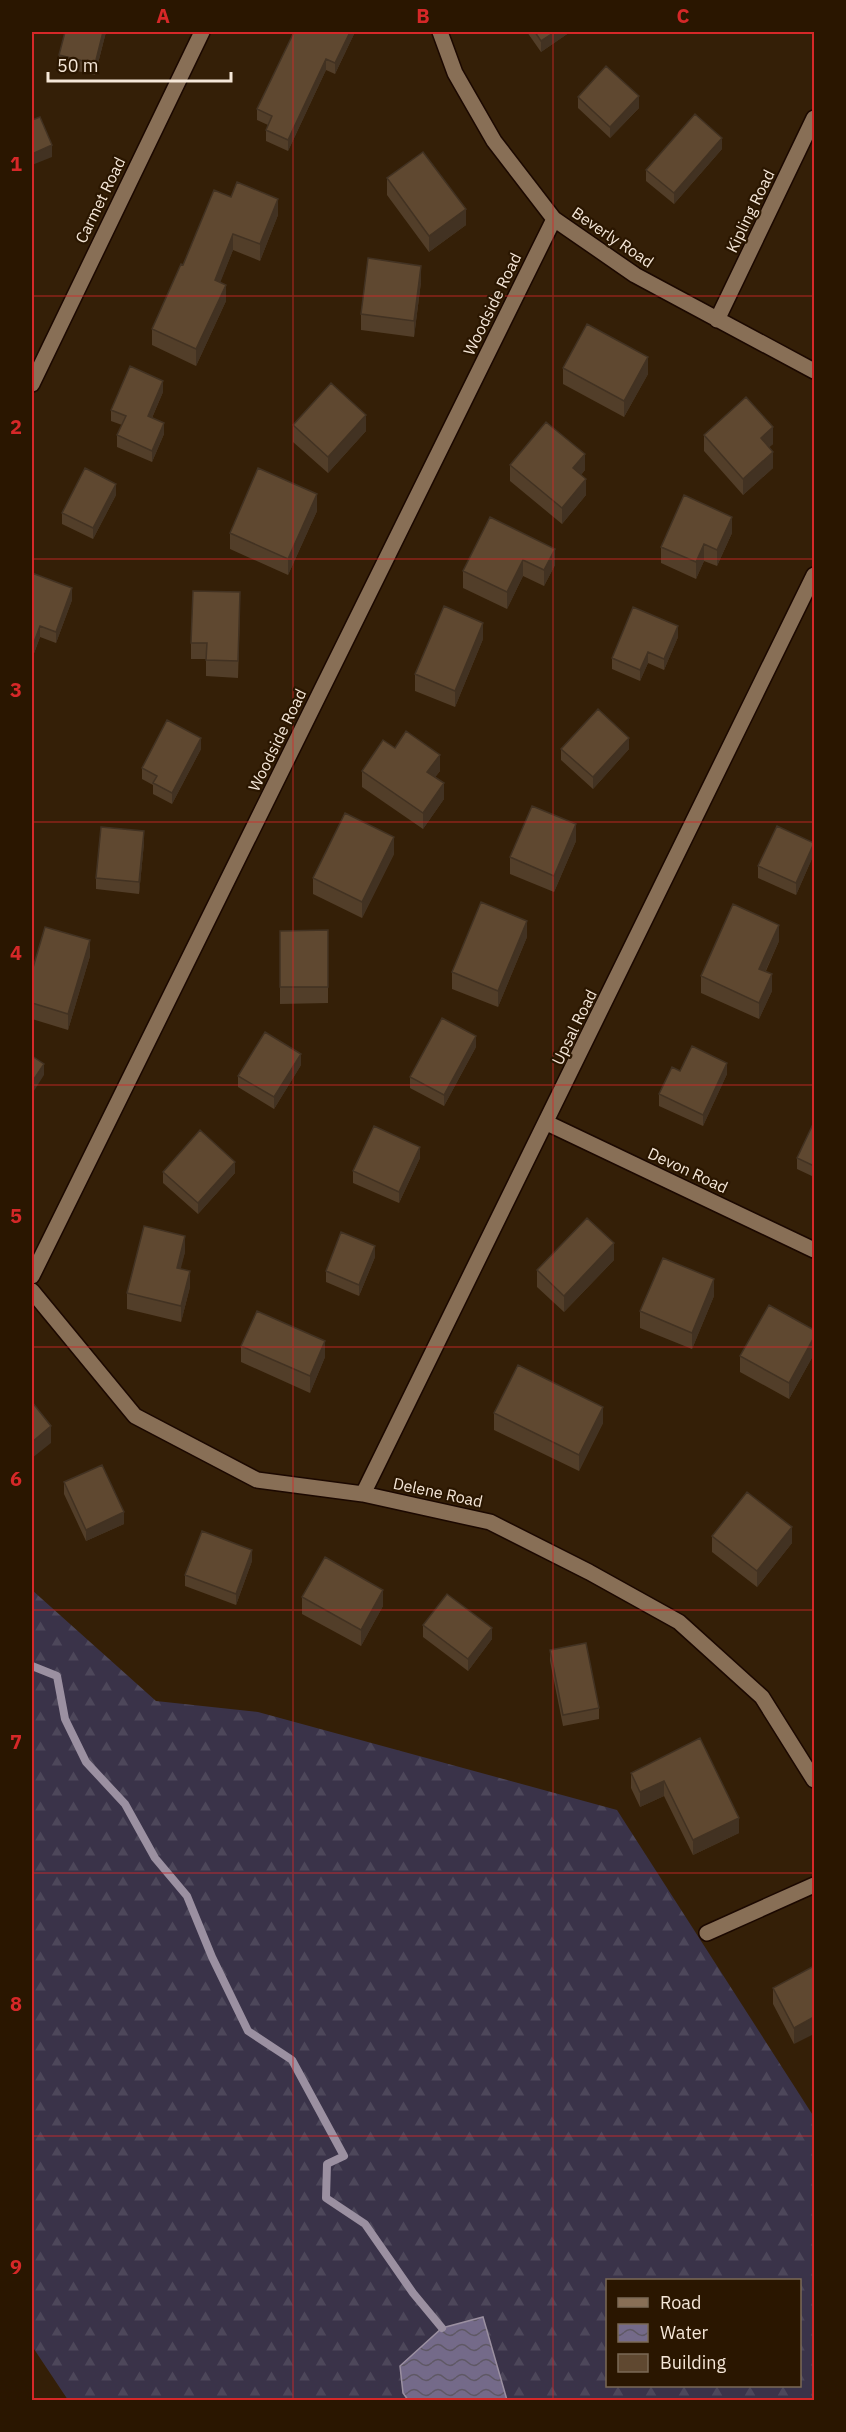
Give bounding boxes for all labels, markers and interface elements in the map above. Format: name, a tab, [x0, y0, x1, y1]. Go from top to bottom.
text: A	[156, 2, 170, 29]
text: B	[416, 2, 430, 29]
text: C	[676, 2, 690, 29]
scale bar	[48, 45, 231, 83]
text: 50 m	[57, 54, 99, 77]
text: 1	[10, 150, 22, 177]
street label: Carmet Road	[71, 154, 129, 246]
street label: Kipling Road	[721, 166, 779, 256]
street label: Beverly Road	[568, 202, 658, 272]
street label: Woodside Road	[459, 249, 525, 359]
text: 2	[10, 413, 22, 440]
text: 3	[10, 676, 22, 703]
street label: Woodside Road	[244, 685, 310, 795]
text: 4	[10, 939, 22, 966]
street label: Upsal Road	[547, 986, 601, 1068]
street label: Devon Road	[645, 1143, 731, 1197]
text: 5	[10, 1202, 22, 1229]
text: 6	[10, 1465, 22, 1492]
street label: Delene Road	[391, 1473, 485, 1511]
text: 7	[10, 1728, 22, 1755]
text: 8	[10, 1990, 22, 2017]
text: 9	[10, 2253, 22, 2280]
legend	[606, 2279, 801, 2387]
text: Road	[660, 2291, 701, 2314]
text: Water	[660, 2321, 709, 2344]
text: Building	[660, 2351, 727, 2374]

